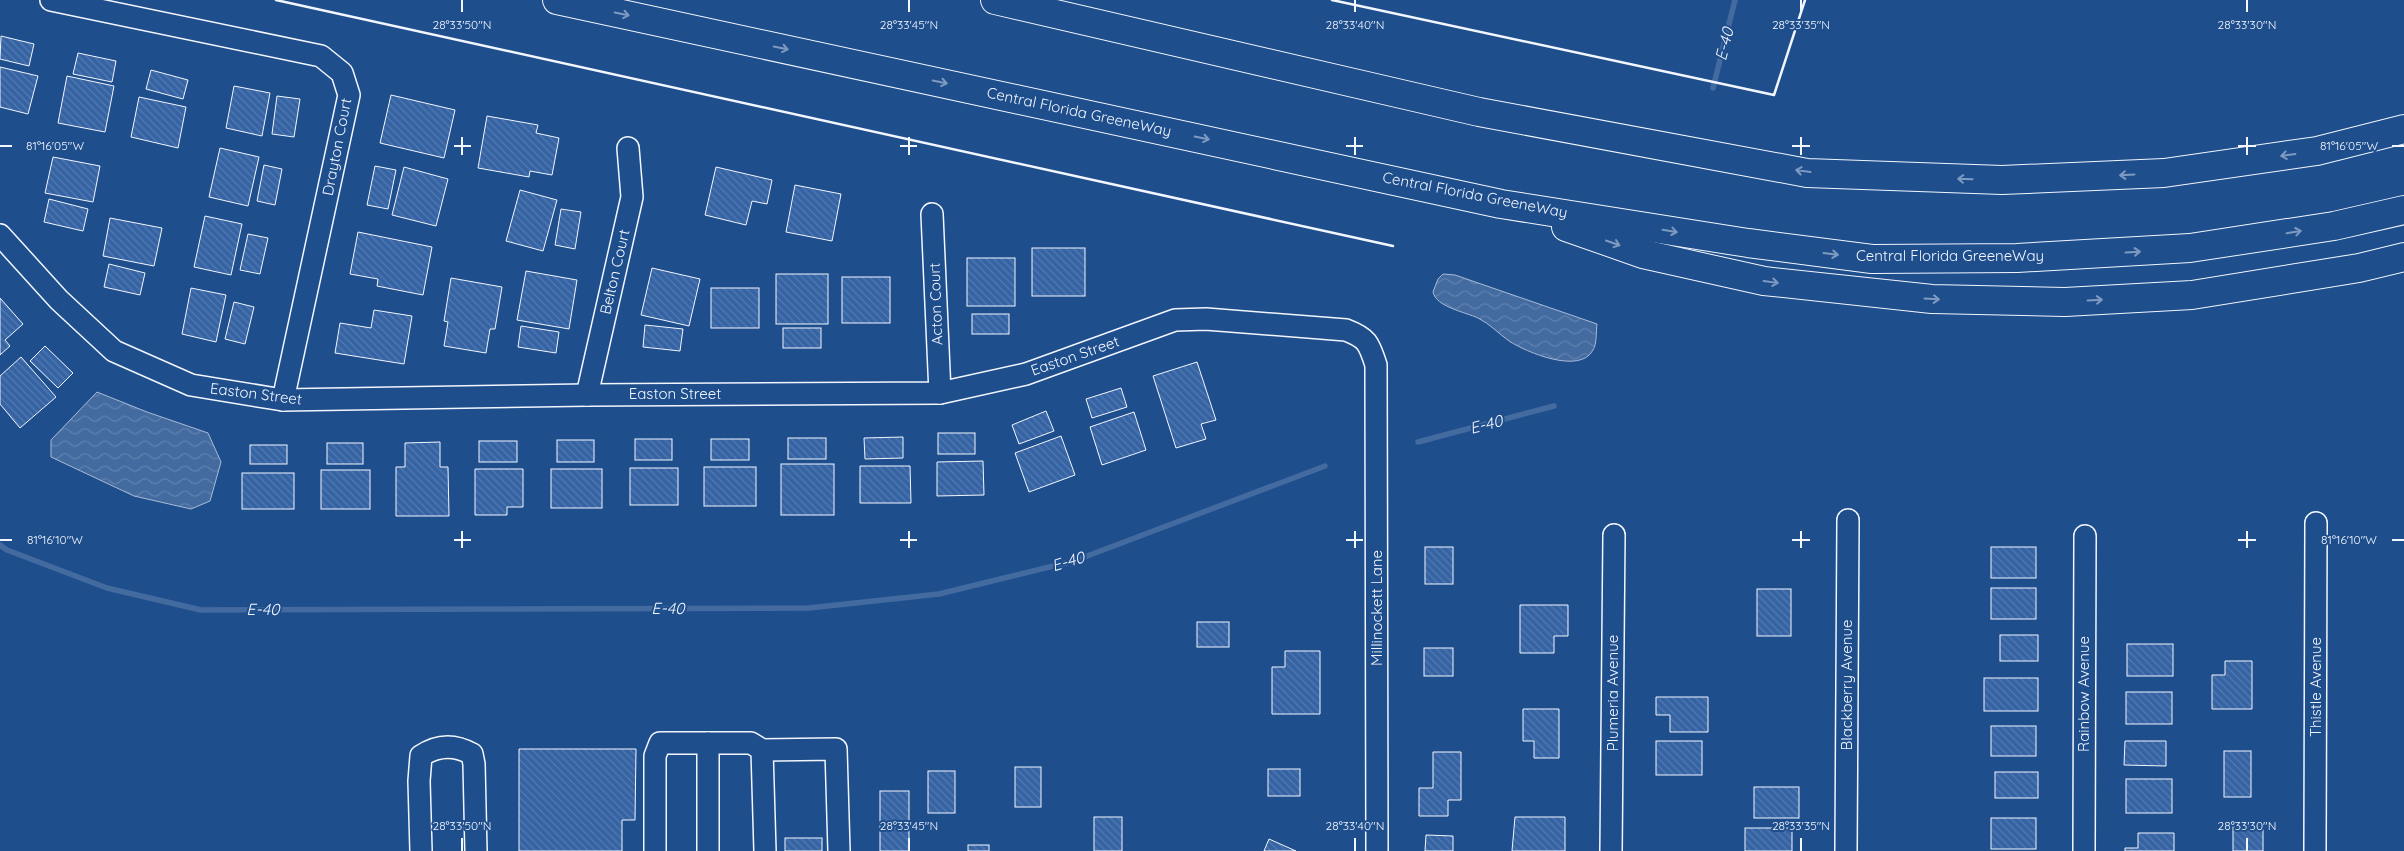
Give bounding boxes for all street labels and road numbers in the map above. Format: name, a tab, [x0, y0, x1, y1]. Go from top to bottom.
street label: Central Florida GreeneWay	[985, 83, 1173, 140]
street label: Drayton Court	[318, 96, 355, 197]
street label: Central Florida GreeneWay	[1381, 167, 1569, 222]
street label: Belton Court	[596, 228, 634, 316]
street label: Central Florida GreeneWay	[1856, 246, 2044, 265]
street label: Acton Court	[925, 262, 946, 346]
street label: Easton Street	[1028, 331, 1122, 380]
street label: Easton Street	[209, 378, 303, 409]
street label: Easton Street	[629, 384, 721, 403]
street label: Millinockett Lane	[1367, 550, 1386, 666]
street label: Blackberry Avenue	[1837, 619, 1856, 751]
street label: Plumeria Avenue	[1603, 635, 1622, 751]
street label: Rainbow Avenue	[2074, 636, 2093, 752]
street label: Thistle Avenue	[2306, 637, 2325, 737]

